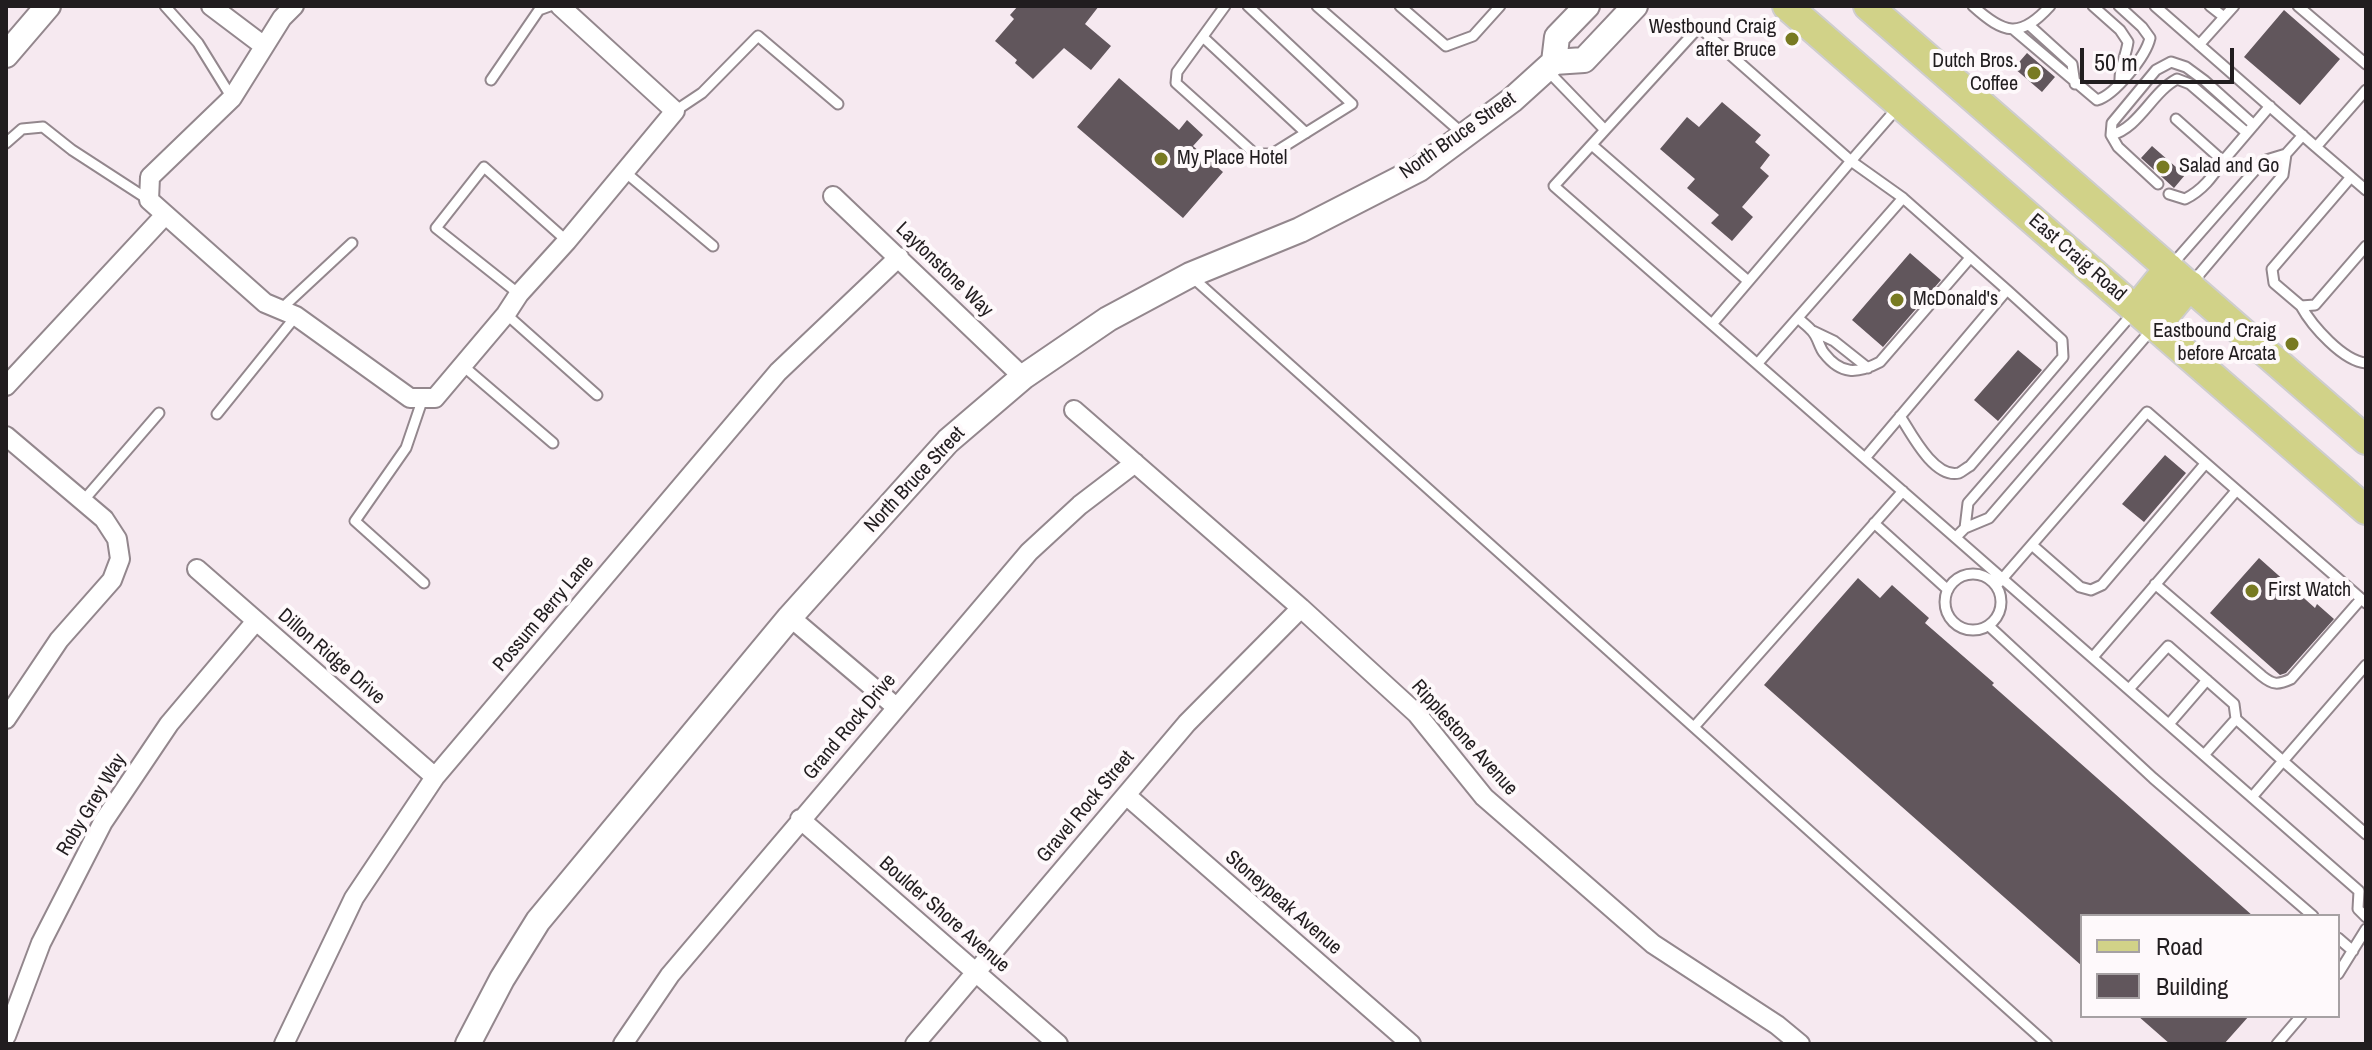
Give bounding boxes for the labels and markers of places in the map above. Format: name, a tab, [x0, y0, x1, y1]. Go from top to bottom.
place label: Westbound Craig after Bruce	[1649, 16, 1776, 63]
marker: Westbound Craig after Bruce	[1783, 30, 1801, 48]
place label: Dutch Bros. Coffee	[1932, 50, 2018, 97]
marker: Dutch Bros. Coffee	[2025, 64, 2043, 82]
place label: My Place Hotel	[1177, 147, 1287, 171]
marker: My Place Hotel	[1152, 150, 1170, 168]
place label: Salad and Go	[2179, 155, 2279, 179]
marker: Salad and Go	[2154, 158, 2172, 176]
place label: McDonald's	[1913, 288, 1998, 312]
marker: McDonald's	[1888, 291, 1906, 309]
place label: Eastbound Craig before Arcata	[2153, 320, 2276, 367]
marker: Eastbound Craig before Arcata	[2283, 335, 2301, 353]
place label: First Watch	[2268, 579, 2351, 603]
marker: First Watch	[2243, 582, 2261, 600]

